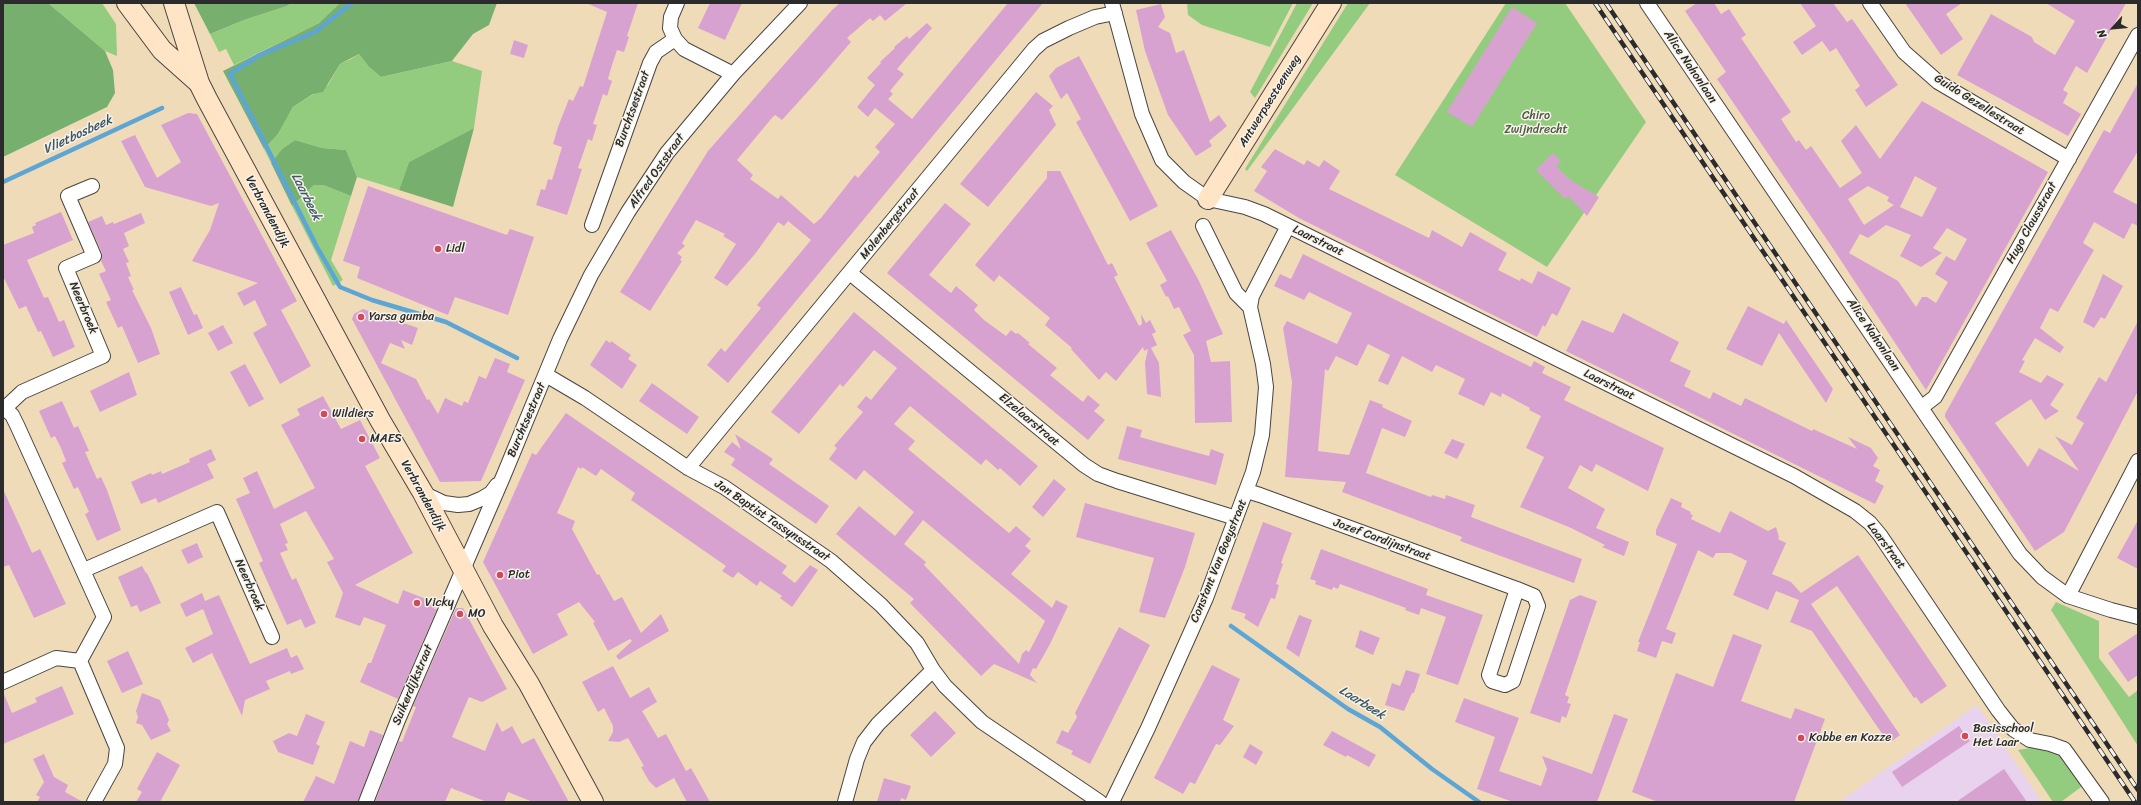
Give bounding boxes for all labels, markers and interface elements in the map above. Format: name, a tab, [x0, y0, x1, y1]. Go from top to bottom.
north arrow	[2093, 8, 2133, 48]
text: N	[2092, 26, 2112, 41]
street label: Alice Nahonlaan	[1660, 28, 1720, 106]
street label: Antwerpsesteenweg	[1236, 52, 1304, 150]
street label: Burchtsestraat	[613, 69, 653, 149]
street label: Guido Gezellestraat	[1931, 71, 2027, 139]
park label: Chiro Zwijndrecht	[1504, 109, 1568, 137]
water label: Vlietbosbeek	[41, 112, 115, 158]
street label: Alfred Oststraat	[626, 131, 688, 211]
water label: Laarbeek	[287, 171, 325, 223]
street label: Verbrandendijk	[242, 173, 292, 251]
street label: Hugo Clausstraat	[2004, 180, 2060, 266]
street label: Molenbergstraat	[857, 186, 923, 262]
street label: Laarstraat	[1290, 222, 1346, 260]
place label: Lidl	[446, 242, 465, 256]
marker: Lidl	[433, 244, 443, 254]
street label: Neerbroek	[66, 280, 100, 336]
street label: Alice Nahonlaan	[1843, 296, 1903, 374]
place label: Yarsa gumba	[369, 310, 434, 324]
marker: Yarsa gumba	[356, 312, 366, 322]
street label: Laarstraat	[1581, 366, 1637, 404]
street label: Burchtsestraat	[505, 380, 549, 460]
street label: Elzelaarstraat	[996, 390, 1062, 450]
place label: Wildiers	[332, 407, 374, 421]
marker: Wildiers	[319, 409, 329, 419]
place label: MAES	[370, 432, 402, 446]
marker: MAES	[357, 434, 367, 444]
street label: Verbrandendijk	[397, 458, 449, 534]
street label: Jan Baptist Tassynsstraat	[712, 477, 832, 565]
street label: Constant Van Goeystraat	[1188, 497, 1250, 625]
street label: Jozef Cardijnstraat	[1331, 516, 1433, 564]
street label: Laarstraat	[1864, 520, 1908, 572]
street label: Neerbroek	[231, 557, 267, 613]
place label: Piot	[508, 568, 530, 582]
marker: Piot	[495, 570, 505, 580]
place label: Vicky	[425, 596, 454, 610]
marker: Vicky	[412, 598, 422, 608]
place label: MO	[468, 607, 486, 621]
marker: MO	[455, 609, 465, 619]
street label: Suikerdijkstraat	[390, 642, 436, 728]
water label: Laarbeek	[1336, 683, 1388, 723]
place label: Basisschool Het Laar	[1973, 722, 2034, 750]
place label: Kobbe en Kozze	[1809, 731, 1891, 745]
marker: Basisschool Het Laar	[1960, 731, 1970, 741]
marker: Kobbe en Kozze	[1796, 733, 1806, 743]

